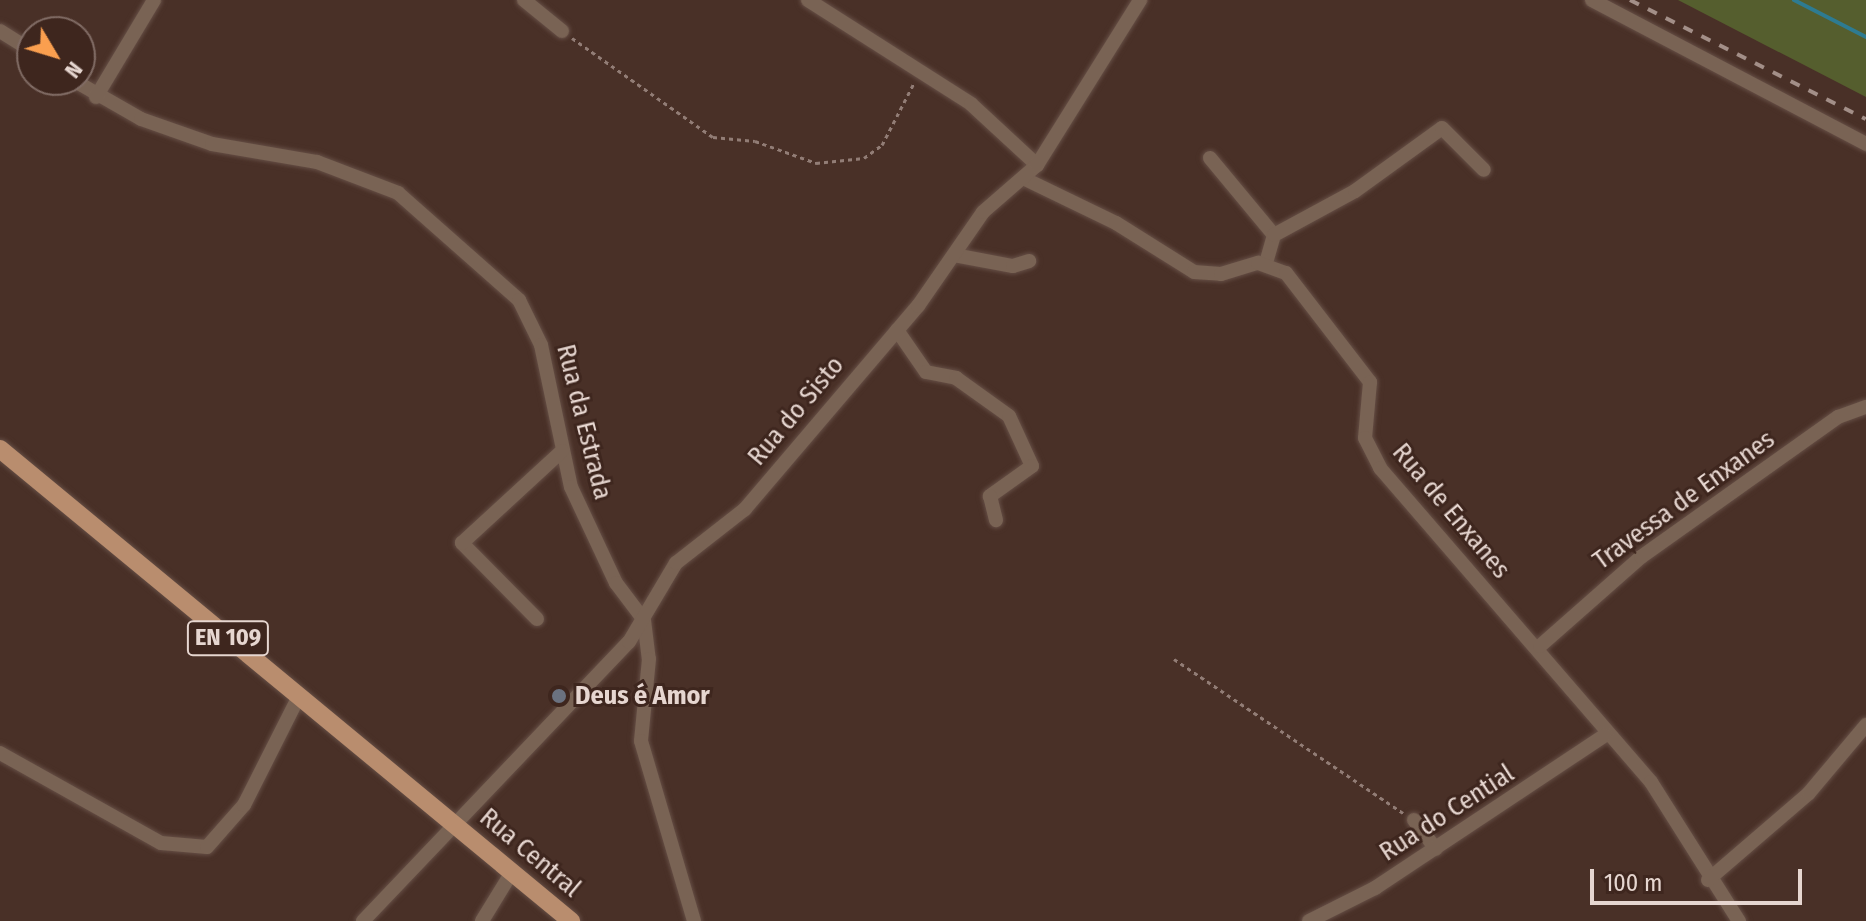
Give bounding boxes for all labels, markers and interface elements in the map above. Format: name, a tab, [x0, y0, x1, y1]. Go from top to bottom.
north arrow	[16, 16, 96, 96]
text: N	[59, 56, 88, 83]
street label: Rua da Estrada	[550, 341, 618, 503]
street label: Rua do Sisto	[741, 350, 851, 472]
street label: Travessa de Enxanes	[1587, 424, 1781, 576]
street label: Rua de Enxanes	[1386, 437, 1516, 585]
road number: EN 109	[186, 618, 270, 658]
place label: Deus é Amor	[575, 680, 710, 712]
marker: Deus é Amor	[550, 687, 568, 705]
street label: Rua do Cential	[1374, 758, 1520, 868]
street label: Rua Central	[473, 802, 587, 904]
scale bar	[1594, 853, 1806, 903]
text: 100 m	[1604, 869, 1662, 897]

